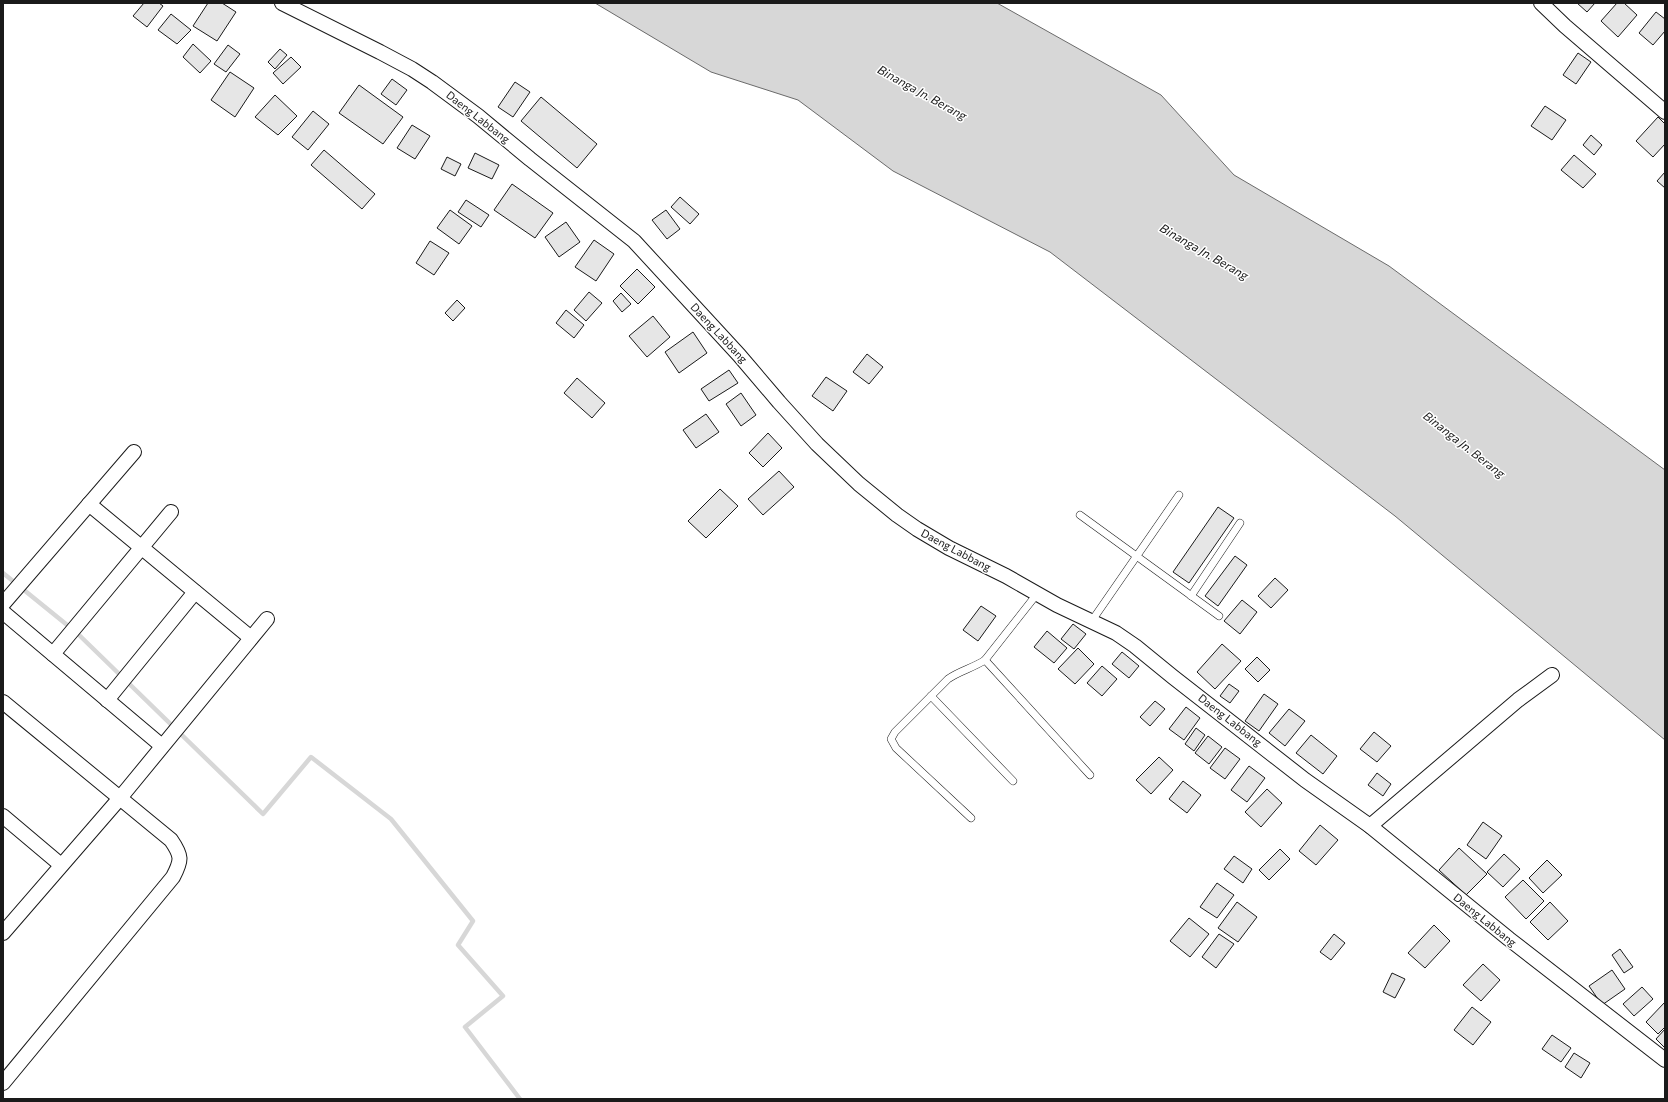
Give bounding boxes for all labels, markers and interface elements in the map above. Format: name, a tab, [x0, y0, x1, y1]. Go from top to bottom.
water label: Binanga Jn. Berang	[875, 62, 970, 124]
street label: Daeng Labbang	[444, 88, 513, 145]
water label: Binanga Jn. Berang	[1157, 220, 1252, 283]
street label: Daeng Labbang	[688, 300, 750, 365]
water label: Binanga Jn. Berang	[1420, 408, 1509, 482]
street label: Daeng Labbang	[919, 526, 993, 573]
street label: Daeng Labbang	[1196, 691, 1265, 748]
street label: Daeng Labbang	[1451, 890, 1519, 949]

